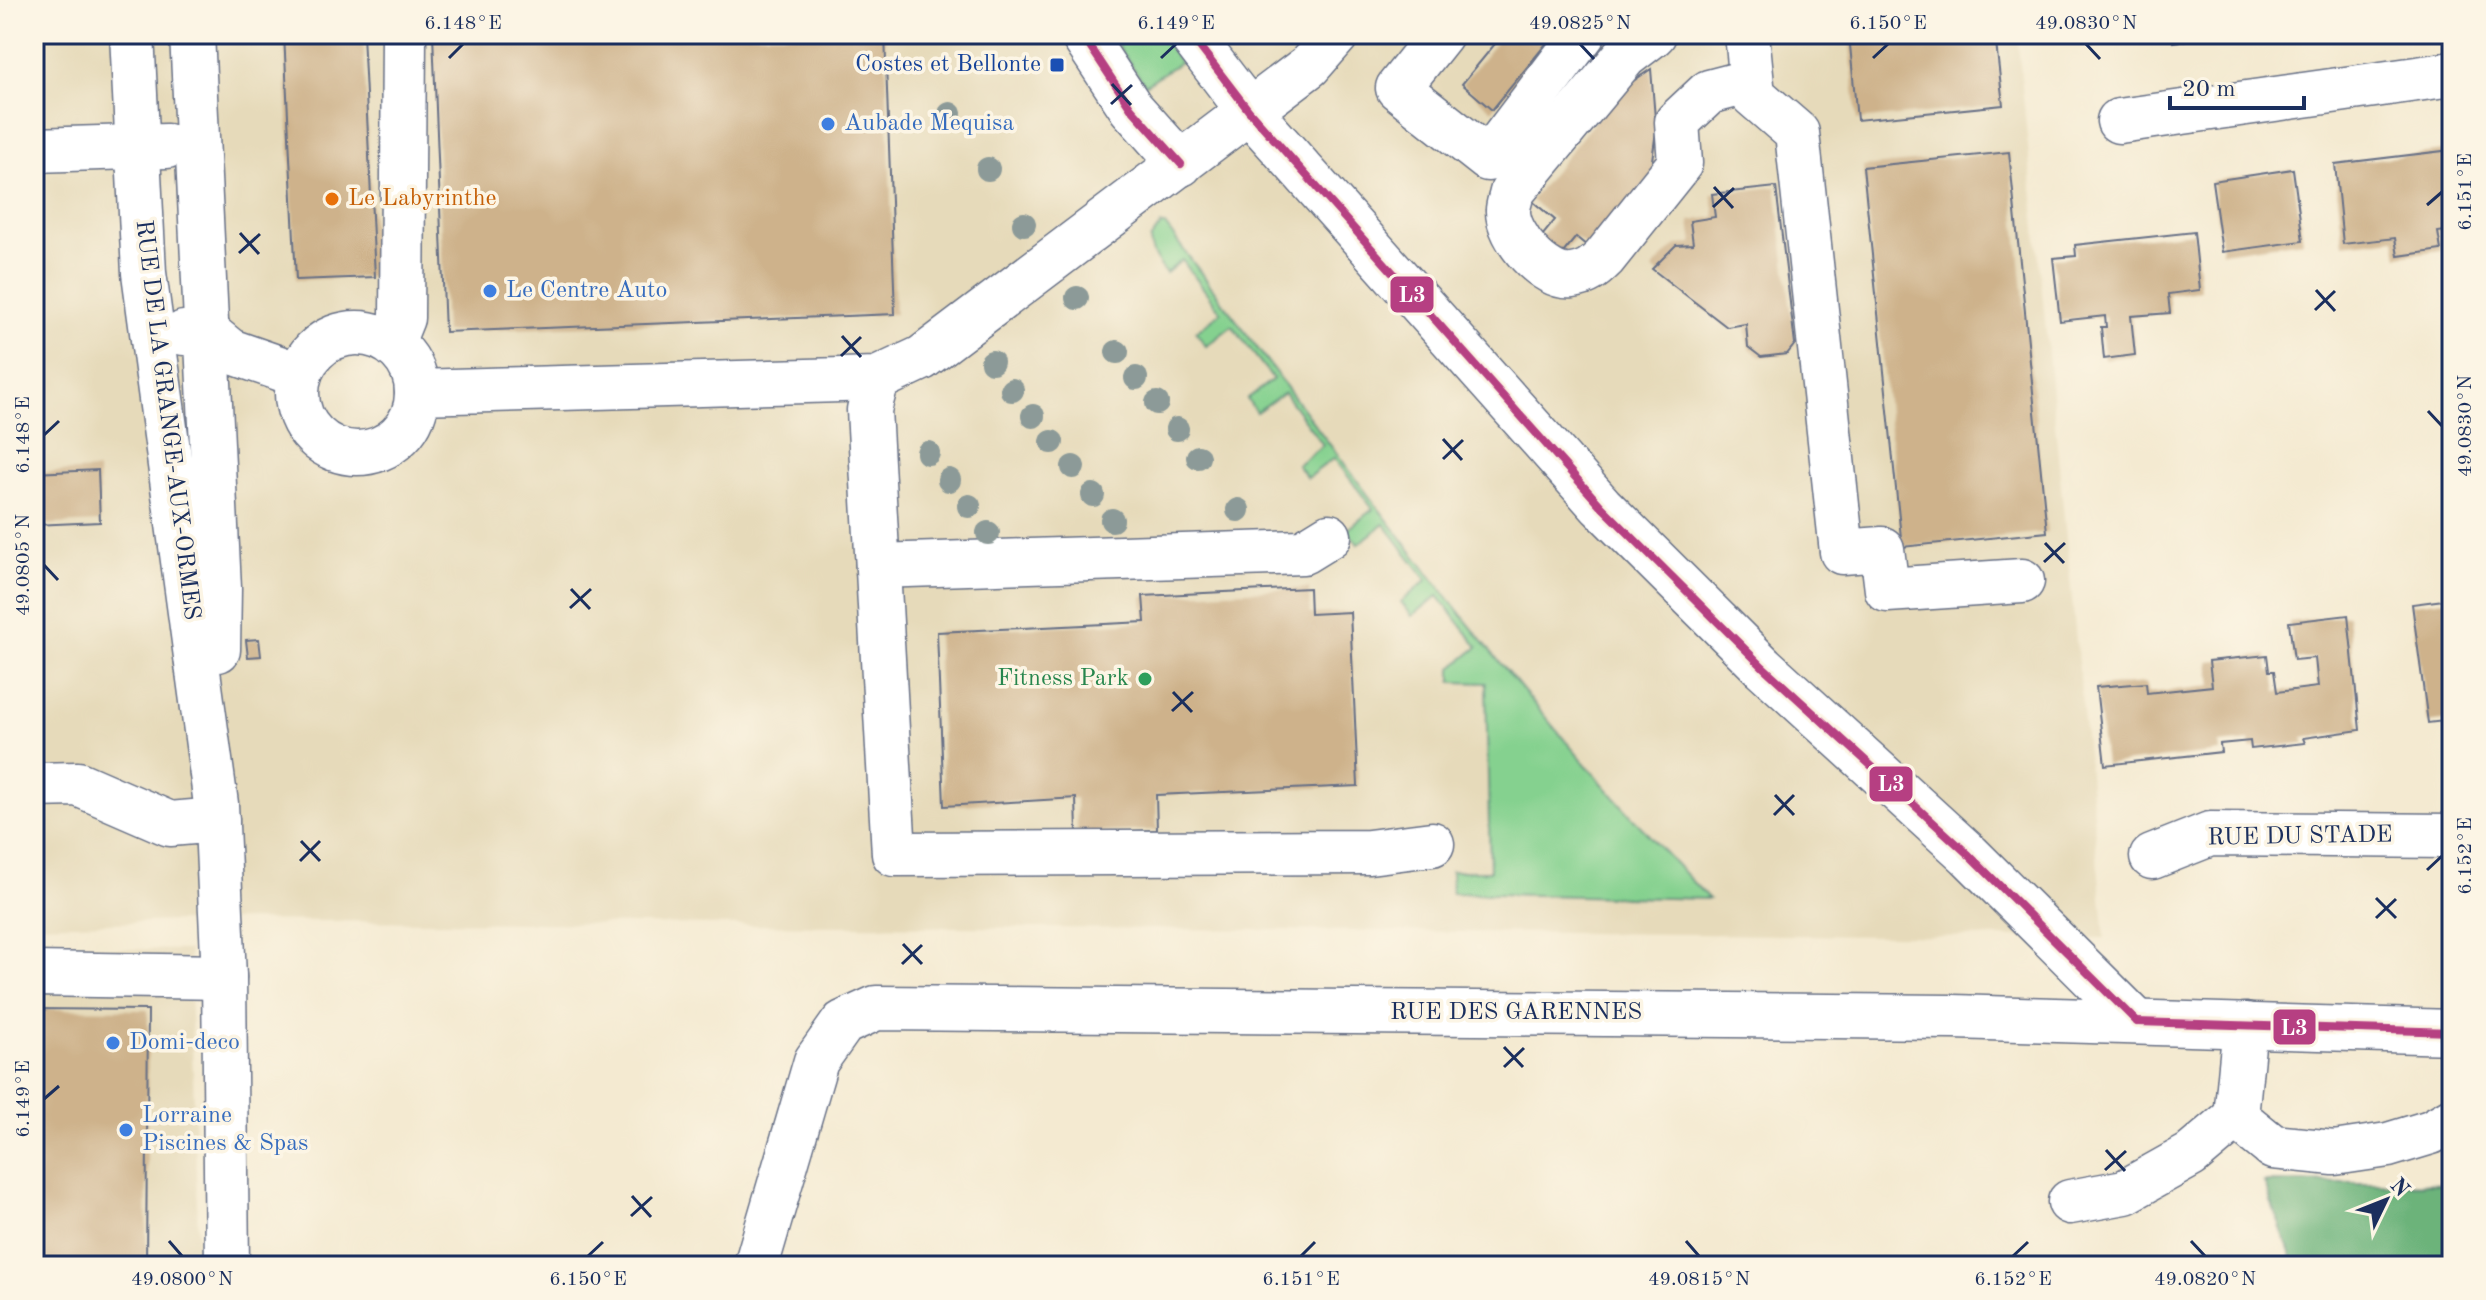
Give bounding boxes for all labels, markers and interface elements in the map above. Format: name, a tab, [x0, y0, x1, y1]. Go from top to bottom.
text: 6.148°E	[424, 14, 502, 34]
text: 6.149°E	[1137, 14, 1215, 34]
text: 49.0825°N	[1529, 14, 1631, 34]
text: 6.150°E	[1849, 14, 1927, 34]
text: 49.0830°N	[2035, 14, 2137, 34]
place label: Costes et Bellonte	[855, 53, 1041, 77]
marker: Costes et Bellonte	[1048, 56, 1066, 74]
scale bar	[2170, 60, 2304, 110]
text: 20 m	[2182, 78, 2236, 102]
place label: Aubade Mequisa	[844, 112, 1014, 136]
marker: Aubade Mequisa	[819, 115, 837, 133]
text: 6.151°E	[2456, 153, 2476, 231]
place label: Le Labyrinthe	[348, 187, 497, 211]
marker: Le Labyrinthe	[323, 190, 341, 208]
street label: RUE DE LA GRANGE-AUX-ORMES	[131, 219, 203, 621]
line badge: L3	[1389, 275, 1435, 314]
place label: Le Centre Auto	[506, 279, 667, 303]
marker: Le Centre Auto	[481, 282, 499, 300]
text: L3	[1398, 285, 1426, 307]
text: 49.0830°N	[2456, 375, 2476, 477]
text: 6.148°E	[14, 396, 34, 474]
text: 49.0805°N	[14, 514, 34, 616]
place label: Fitness Park	[997, 667, 1129, 691]
marker: Fitness Park	[1136, 670, 1154, 688]
line badge: L3	[1868, 765, 1914, 803]
text: L3	[1877, 774, 1905, 796]
text: 6.152°E	[2456, 817, 2476, 895]
street label: RUE DU STADE	[2207, 823, 2393, 851]
street label: RUE DES GARENNES	[1390, 1001, 1642, 1025]
line badge: L3	[2272, 1008, 2317, 1046]
text: L3	[2280, 1018, 2308, 1040]
place label: Domi-deco	[129, 1031, 240, 1055]
marker: Domi-deco	[104, 1034, 122, 1052]
text: 6.149°E	[14, 1060, 34, 1138]
place label: Lorraine Piscines & Spas	[142, 1104, 308, 1156]
marker: Lorraine Piscines & Spas	[117, 1121, 135, 1139]
north arrow	[2346, 1160, 2426, 1240]
text: N	[2385, 1174, 2413, 1202]
text: 49.0800°N	[131, 1270, 233, 1290]
text: 6.150°E	[549, 1270, 627, 1290]
text: 6.151°E	[1262, 1270, 1340, 1290]
text: 49.0815°N	[1648, 1270, 1750, 1290]
text: 6.152°E	[1974, 1270, 2052, 1290]
text: 49.0820°N	[2154, 1270, 2256, 1290]

